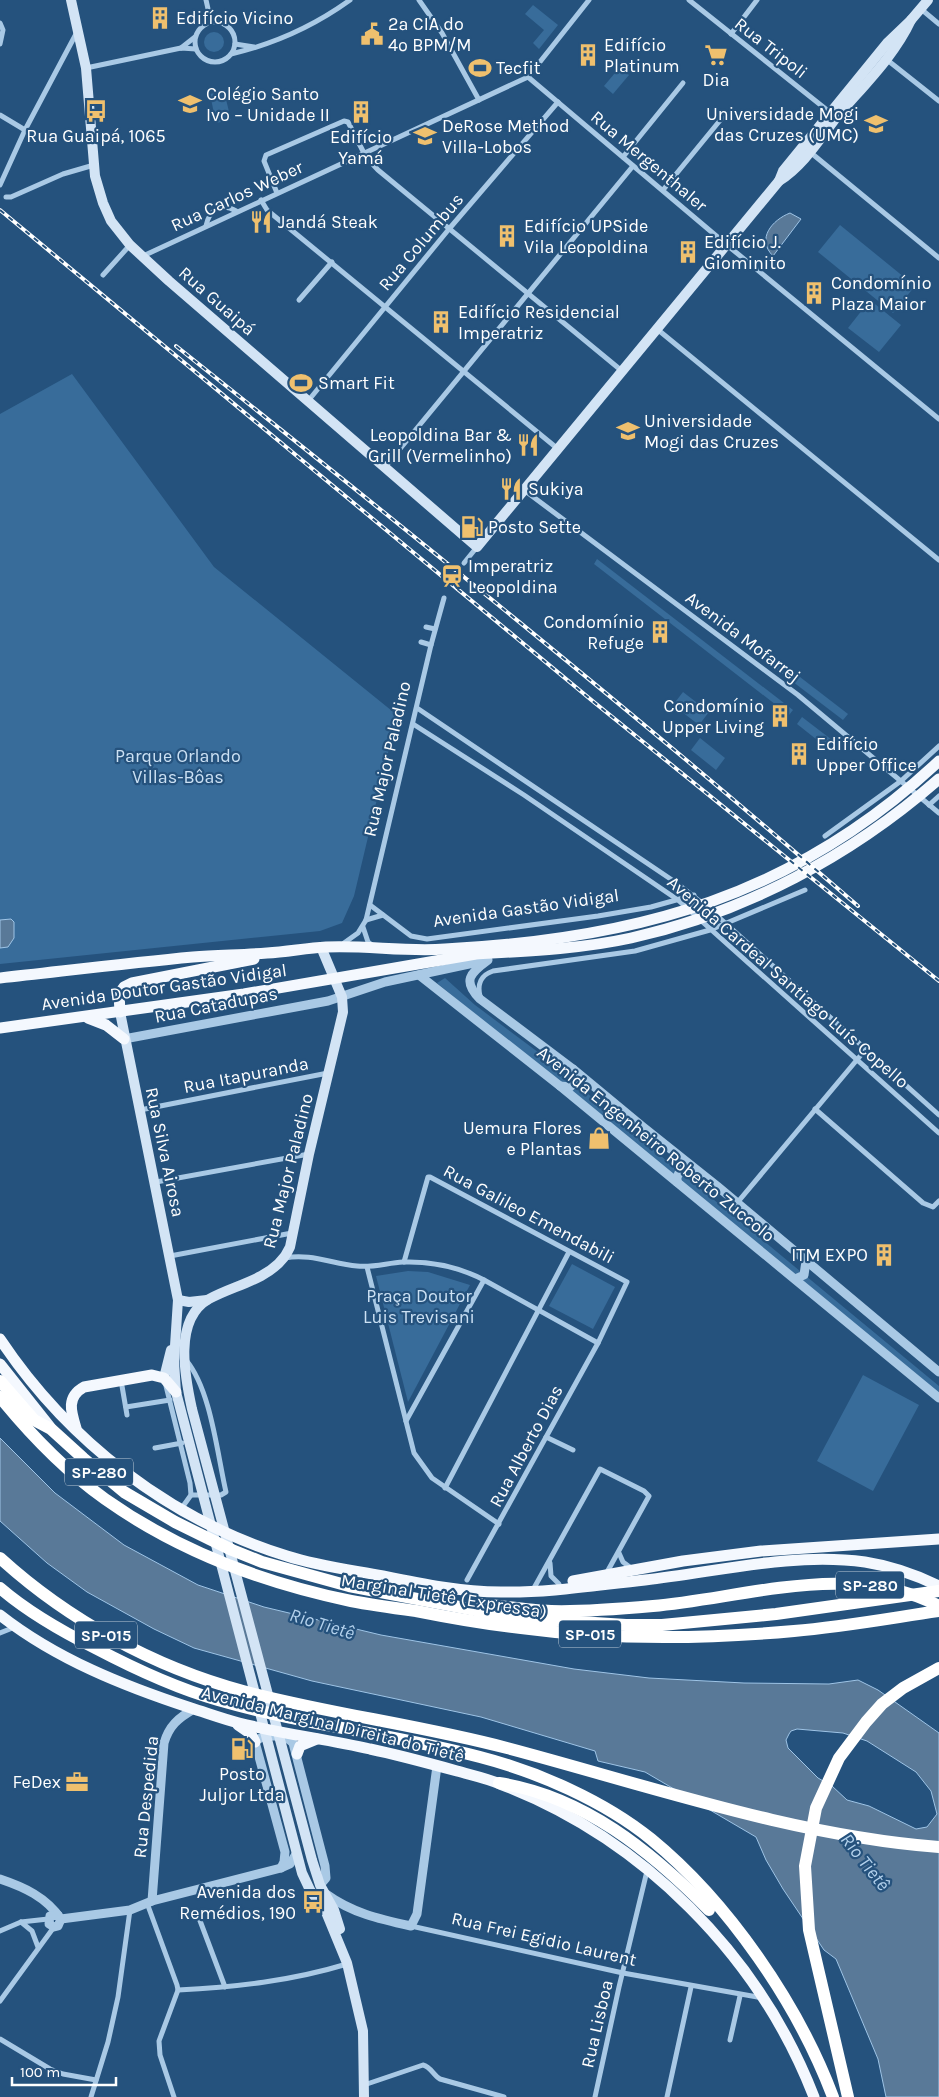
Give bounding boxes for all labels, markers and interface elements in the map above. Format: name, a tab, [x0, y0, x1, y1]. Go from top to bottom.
building icon: Edifício Vicino	[147, 5, 173, 31]
place label: Edifício Vicino	[176, 7, 293, 29]
place label: 2ª CIA do 4º BPM/M	[388, 13, 472, 56]
street label: Rua Tripoli	[730, 13, 812, 83]
public building icon: 2ª CIA do 4º BPM/M	[359, 21, 385, 47]
place label: Edifício Platinum	[604, 34, 680, 77]
building icon: Edifício Platinum	[575, 42, 601, 68]
supermarket icon: Dia	[703, 42, 729, 68]
sports icon: Tecfit	[467, 55, 493, 81]
place label: Tecfit	[496, 57, 541, 79]
place label: Dia	[702, 69, 730, 91]
place label: Colégio Santo Ivo – Unidade II	[206, 83, 330, 126]
school or university icon: Colégio Santo Ivo – Unidade II	[177, 91, 203, 117]
bus stop icon: Rua Guaipá, 1065	[83, 98, 109, 124]
building icon: Edifício Yamá	[348, 99, 374, 125]
place label: Universidade Mogi das Cruzes (UMC)	[706, 103, 859, 146]
street label: Rua Mergenthaler	[586, 106, 712, 216]
school or university icon: Universidade Mogi das Cruzes (UMC)	[863, 111, 889, 137]
place label: DeRose Method Villa-Lobos	[442, 115, 570, 158]
school or university icon: DeRose Method Villa-Lobos	[412, 123, 438, 149]
place label: Rua Guaipá, 1065	[26, 125, 166, 147]
place label: Edifício Yamá	[330, 126, 392, 169]
street label: Rua Carlos Weber	[167, 156, 307, 236]
street label: Rua Columbus	[374, 189, 468, 295]
restaurant icon: Jandá Steak	[248, 209, 274, 235]
place label: Jandá Steak	[278, 211, 378, 233]
place label: Edifício UPSide Vila Leopoldina	[524, 215, 648, 258]
building icon: Edifício UPSide Vila Leopoldina	[494, 223, 520, 249]
place label: Edifício J. Giominito	[704, 231, 786, 274]
building icon: Edifício J. Giominito	[675, 239, 701, 265]
street label: Rua Guaipá	[174, 262, 260, 340]
place label: Condomínio Plaza Maior	[831, 272, 932, 315]
building icon: Condomínio Plaza Maior	[801, 280, 827, 306]
place label: Edifício Residencial Imperatriz	[458, 301, 620, 344]
building icon: Edifício Residencial Imperatriz	[428, 309, 454, 335]
sports icon: Smart Fit	[288, 370, 314, 396]
place label: Smart Fit	[318, 372, 395, 394]
place label: Universidade Mogi das Cruzes	[644, 410, 779, 453]
school or university icon: Universidade Mogi das Cruzes	[615, 418, 641, 444]
place label: Leopoldina Bar & Grill (Vermelinho)	[368, 424, 512, 467]
restaurant icon: Leopoldina Bar & Grill (Vermelinho)	[515, 432, 541, 458]
restaurant icon: Sukiya	[498, 476, 524, 502]
place label: Sukiya	[528, 478, 584, 500]
fuel station icon: Posto Sette	[459, 514, 485, 540]
place label: Posto Sette	[488, 516, 581, 538]
place label: Imperatriz Leopoldina	[468, 555, 558, 598]
station icon: Imperatriz Leopoldina	[439, 563, 465, 589]
street label: Avenida Mofarrej	[681, 587, 805, 687]
place label: Condomínio Refuge	[543, 611, 644, 654]
building icon: Condomínio Refuge	[647, 619, 673, 645]
street label: Rua Major Paladino	[358, 679, 416, 839]
place label: Condomínio Upper Living	[662, 695, 764, 738]
building icon: Condomínio Upper Living	[767, 703, 793, 729]
place label: Edifício Upper Office	[816, 733, 917, 776]
building icon: Edifício Upper Office	[786, 741, 812, 767]
park label: Parque Orlando Villas-Bôas	[115, 745, 241, 788]
street label: Avenida Cardeal Santiago Luís Copello	[663, 871, 913, 1093]
street label: Avenida Gastão Vidigal	[432, 884, 620, 932]
street label: Avenida Doutor Gastão Vidigal	[40, 959, 288, 1015]
street label: Rua Catadupas	[152, 982, 280, 1028]
street label: Avenida Engenheiro Roberto Zuccolo	[533, 1041, 779, 1247]
street label: Rua Itapuranda	[182, 1052, 310, 1098]
street label: Rua Silva Airosa	[141, 1085, 189, 1219]
street label: Rua Major Paladino	[258, 1091, 318, 1251]
place label: Uemura Flores e Plantas	[463, 1117, 582, 1160]
shop icon: Uemura Flores e Plantas	[586, 1125, 612, 1151]
street label: Rua Galileo Emendabili	[440, 1160, 618, 1268]
building icon: ITM EXPO	[871, 1242, 897, 1268]
place label: ITM EXPO	[791, 1244, 868, 1266]
park label: Praça Doutor Luis Trevisani	[363, 1285, 475, 1328]
street label: Rua Alberto Dias	[485, 1381, 567, 1511]
road number: SP-280	[65, 1458, 133, 1485]
street label: Marginal Tietê (Expressa)	[340, 1569, 548, 1623]
road number: SP-280	[836, 1572, 904, 1598]
water label: Rio Tietê	[287, 1604, 357, 1644]
road number: SP-015	[559, 1620, 621, 1648]
road number: SP-015	[75, 1622, 137, 1648]
street label: Avenida Marginal Direita do Tietê	[199, 1681, 467, 1767]
street label: Rua Despedida	[129, 1735, 163, 1859]
fuel station icon: Posto Juljor Ltda	[229, 1736, 255, 1762]
place label: Posto Juljor Ltda	[199, 1763, 285, 1806]
office icon: FeDex	[64, 1769, 90, 1795]
place label: FeDex	[12, 1771, 61, 1793]
water label: Rio Tietê	[836, 1829, 894, 1895]
place label: Avenida dos Remédios, 190	[179, 1881, 296, 1924]
bus stop icon: Avenida dos Remédios, 190	[300, 1889, 326, 1915]
street label: Rua Frei Egidio Laurent	[449, 1907, 639, 1971]
street label: Rua Lisboa	[576, 1978, 618, 2070]
scale bar	[12, 2054, 116, 2086]
text: 100 m	[20, 2063, 60, 2081]

